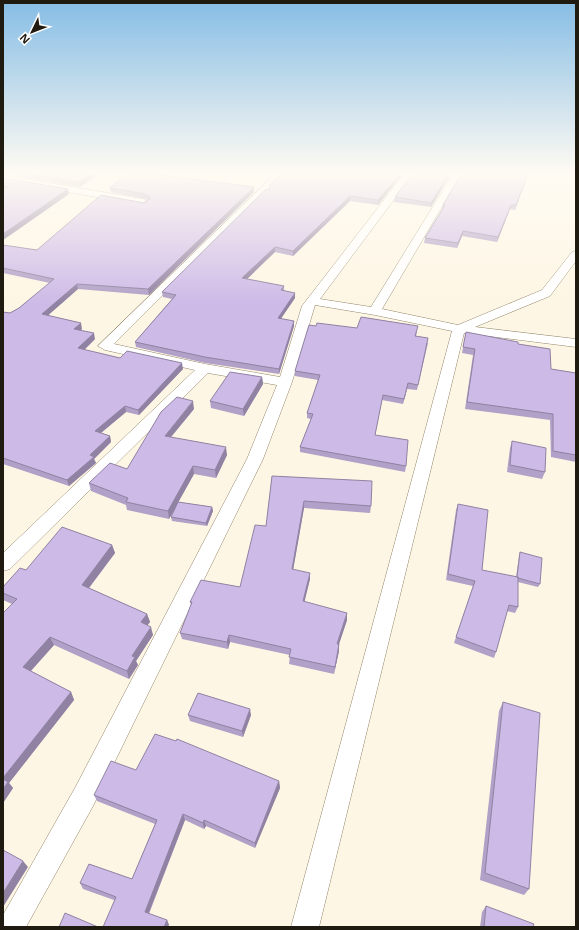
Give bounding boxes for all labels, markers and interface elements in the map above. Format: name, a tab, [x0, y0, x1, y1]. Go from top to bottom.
north arrow	[12, 12, 52, 52]
text: N	[16, 31, 33, 48]

